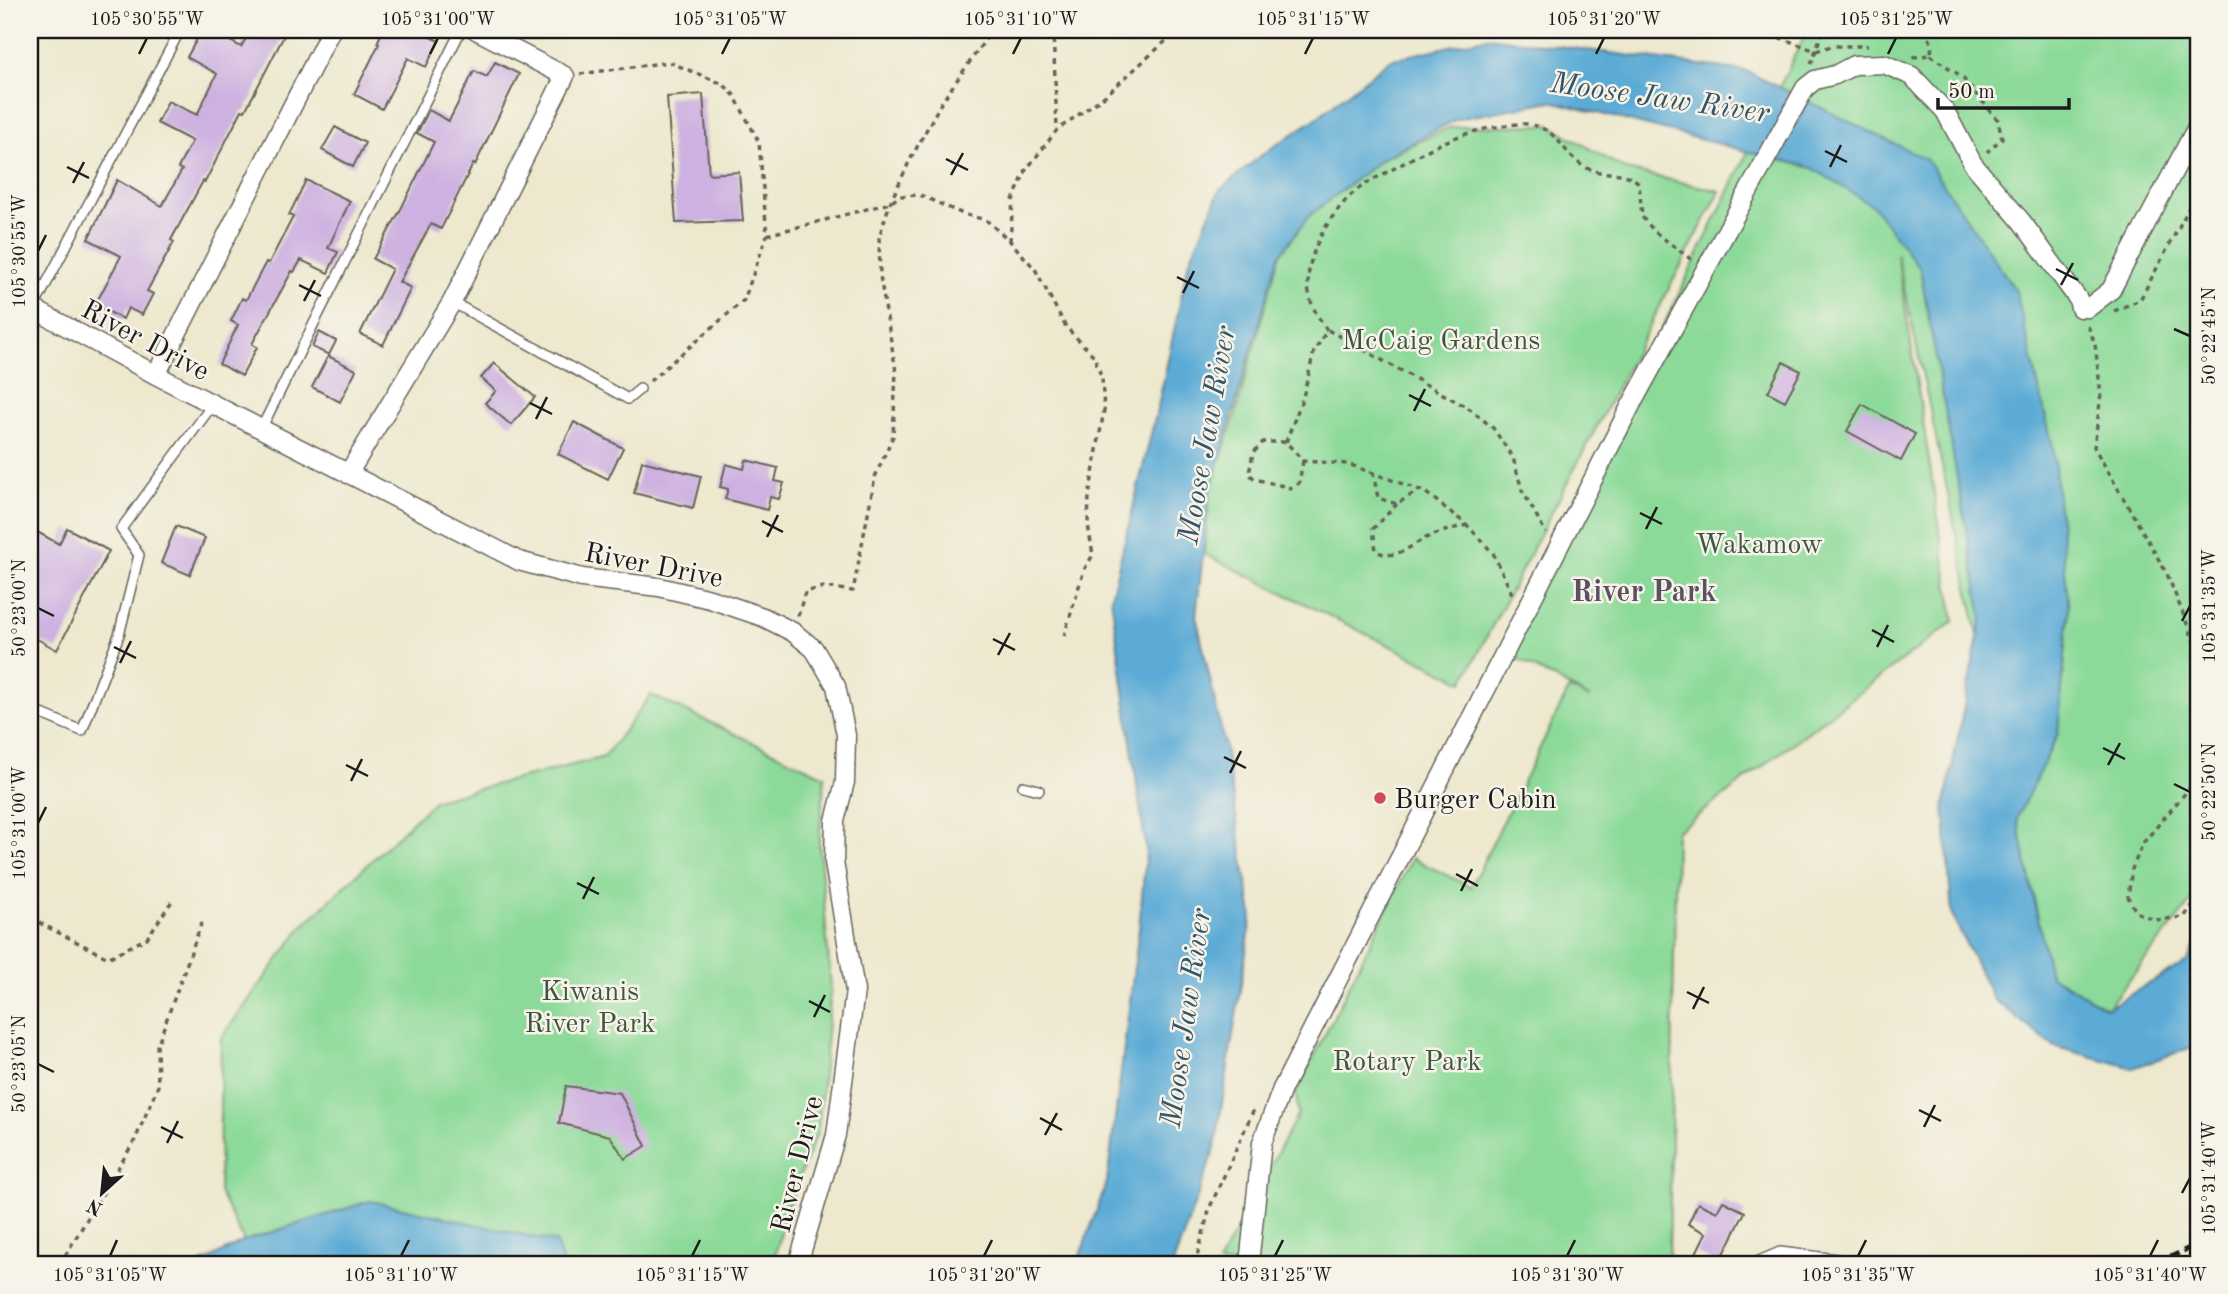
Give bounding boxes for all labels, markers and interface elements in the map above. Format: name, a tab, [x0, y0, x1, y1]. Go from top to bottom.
text: 105°30'55"W	[90, 11, 204, 29]
text: 105°31'00"W	[381, 11, 495, 29]
text: 105°31'05"W	[673, 11, 787, 29]
text: 105°31'10"W	[964, 11, 1078, 29]
text: 105°31'15"W	[1256, 11, 1370, 29]
text: 105°31'20"W	[1547, 11, 1661, 29]
text: 105°31'25"W	[1839, 11, 1953, 29]
scale bar	[1938, 66, 2069, 110]
water label: Moose Jaw River	[1547, 69, 1772, 129]
text: 50 m	[1948, 82, 1995, 103]
text: 105°30'55"W	[11, 194, 29, 308]
text: 50°22'45"N	[2201, 287, 2219, 385]
street label: River Drive	[76, 296, 213, 387]
water label: Moose Jaw River	[1174, 323, 1242, 548]
park label: McCaig Gardens	[1341, 328, 1541, 356]
park label: Wakamow	[1695, 532, 1823, 560]
street label: River Drive	[582, 540, 725, 594]
text: 105°31'35"W	[2201, 549, 2219, 663]
text: 50°23'00"N	[11, 559, 29, 657]
district label: River Park	[1571, 578, 1717, 608]
text: 50°22'50"N	[2201, 743, 2219, 841]
text: 105°31'00"W	[11, 766, 29, 880]
place label: Burger Cabin	[1394, 787, 1557, 815]
marker: Burger Cabin	[1372, 790, 1388, 806]
water label: Moose Jaw River	[1157, 906, 1217, 1131]
park label: Kiwanis River Park	[525, 979, 656, 1039]
text: 50°23'05"N	[11, 1015, 29, 1113]
park label: Rotary Park	[1332, 1049, 1482, 1077]
street label: River Drive	[768, 1093, 829, 1236]
text: 105°31'40"W	[2201, 1121, 2219, 1235]
north arrow	[66, 1158, 136, 1228]
text: N	[84, 1194, 106, 1218]
text: 105°31'05"W	[53, 1267, 167, 1285]
text: 105°31'10"W	[344, 1267, 458, 1285]
text: 105°31'15"W	[635, 1267, 749, 1285]
text: 105°31'20"W	[927, 1267, 1041, 1285]
text: 105°31'25"W	[1218, 1267, 1332, 1285]
text: 105°31'30"W	[1510, 1267, 1624, 1285]
text: 105°31'35"W	[1801, 1267, 1915, 1285]
text: 105°31'40"W	[2093, 1267, 2207, 1285]

